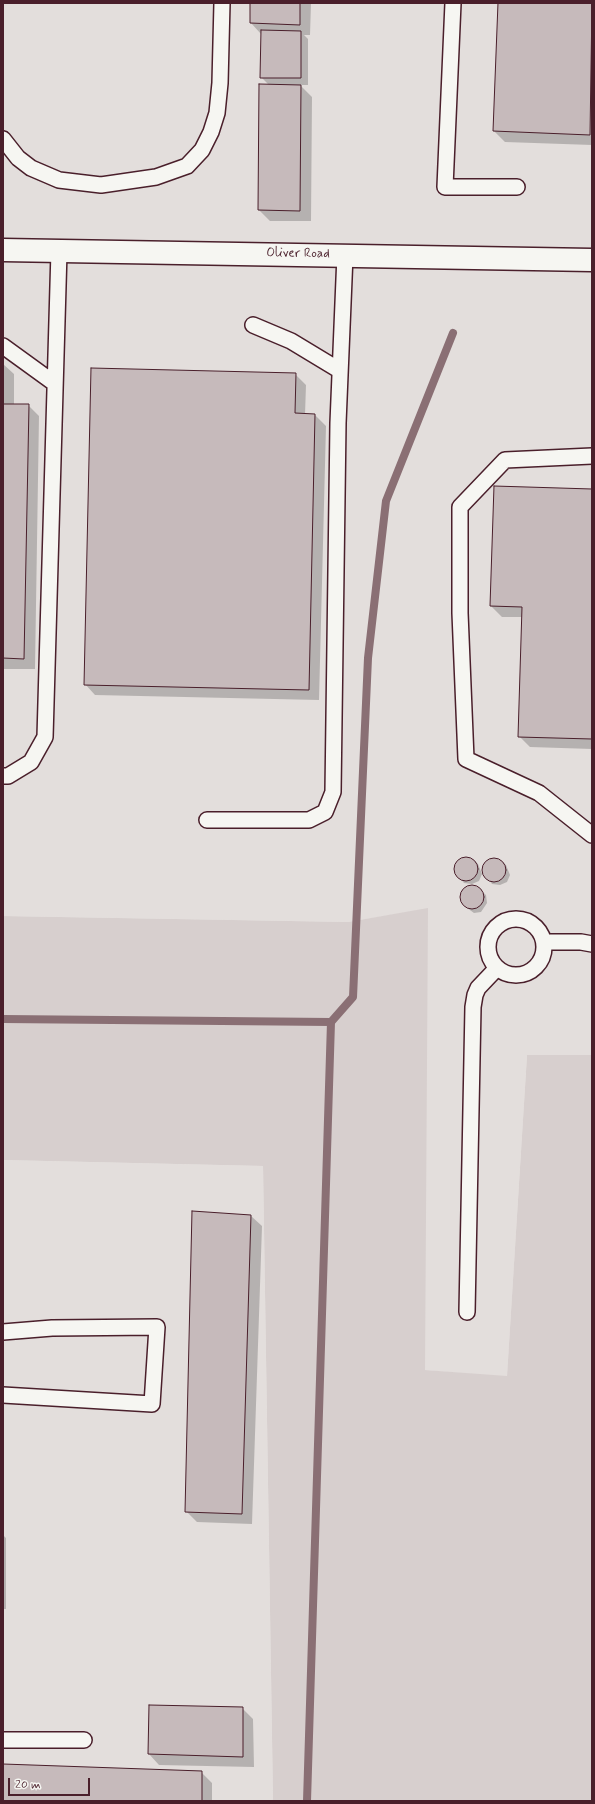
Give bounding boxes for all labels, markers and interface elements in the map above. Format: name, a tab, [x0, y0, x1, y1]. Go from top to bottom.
street label: Oliver Road	[266, 246, 330, 262]
scale bar	[10, 1770, 92, 1796]
text: 20 m	[15, 1777, 41, 1793]

